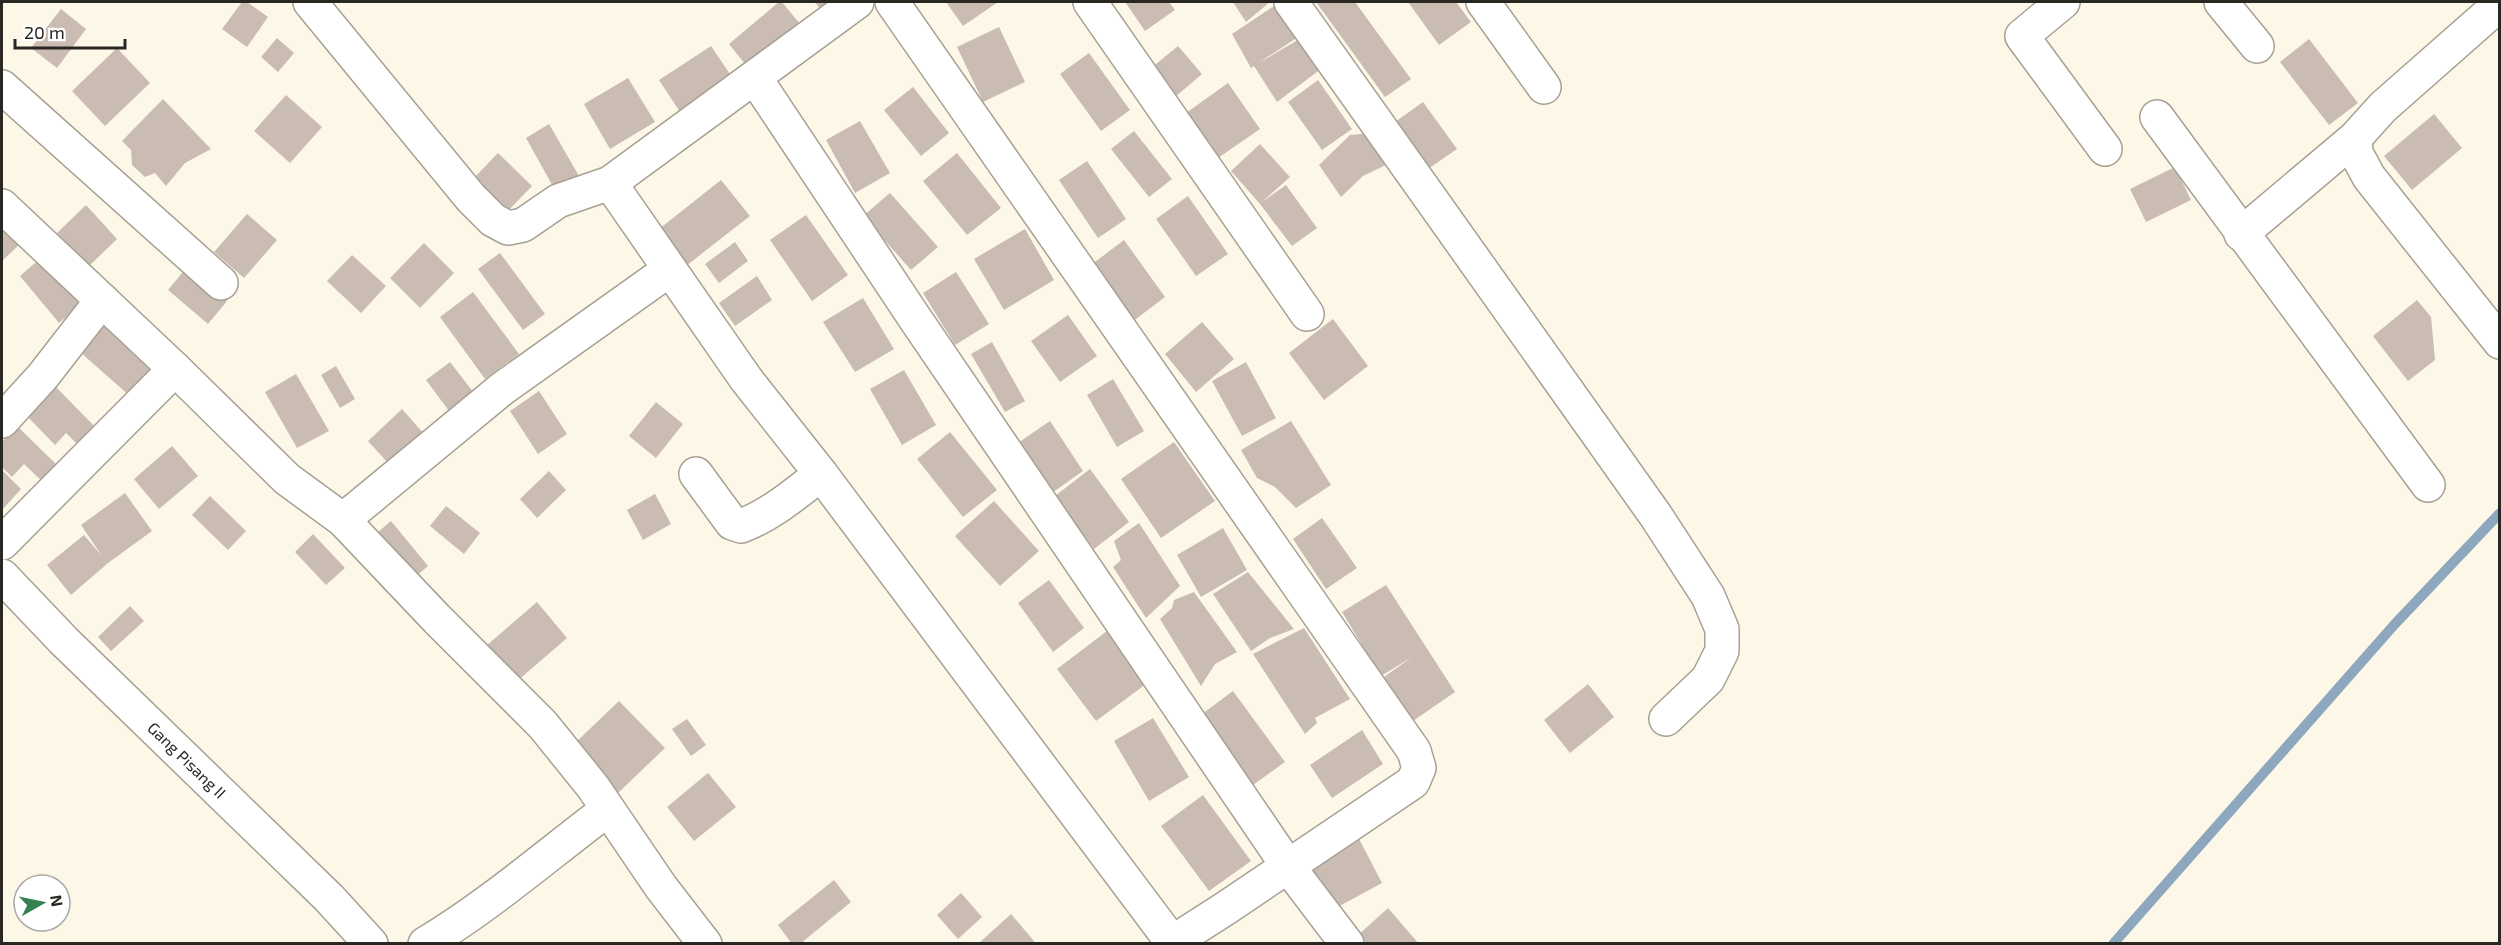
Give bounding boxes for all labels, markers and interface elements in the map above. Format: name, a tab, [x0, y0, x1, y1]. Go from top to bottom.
scale bar	[15, 12, 124, 50]
text: 20 m	[24, 21, 65, 43]
street label: Gang Pisang II	[144, 718, 230, 802]
north arrow	[12, 873, 72, 933]
text: N	[47, 893, 68, 908]

